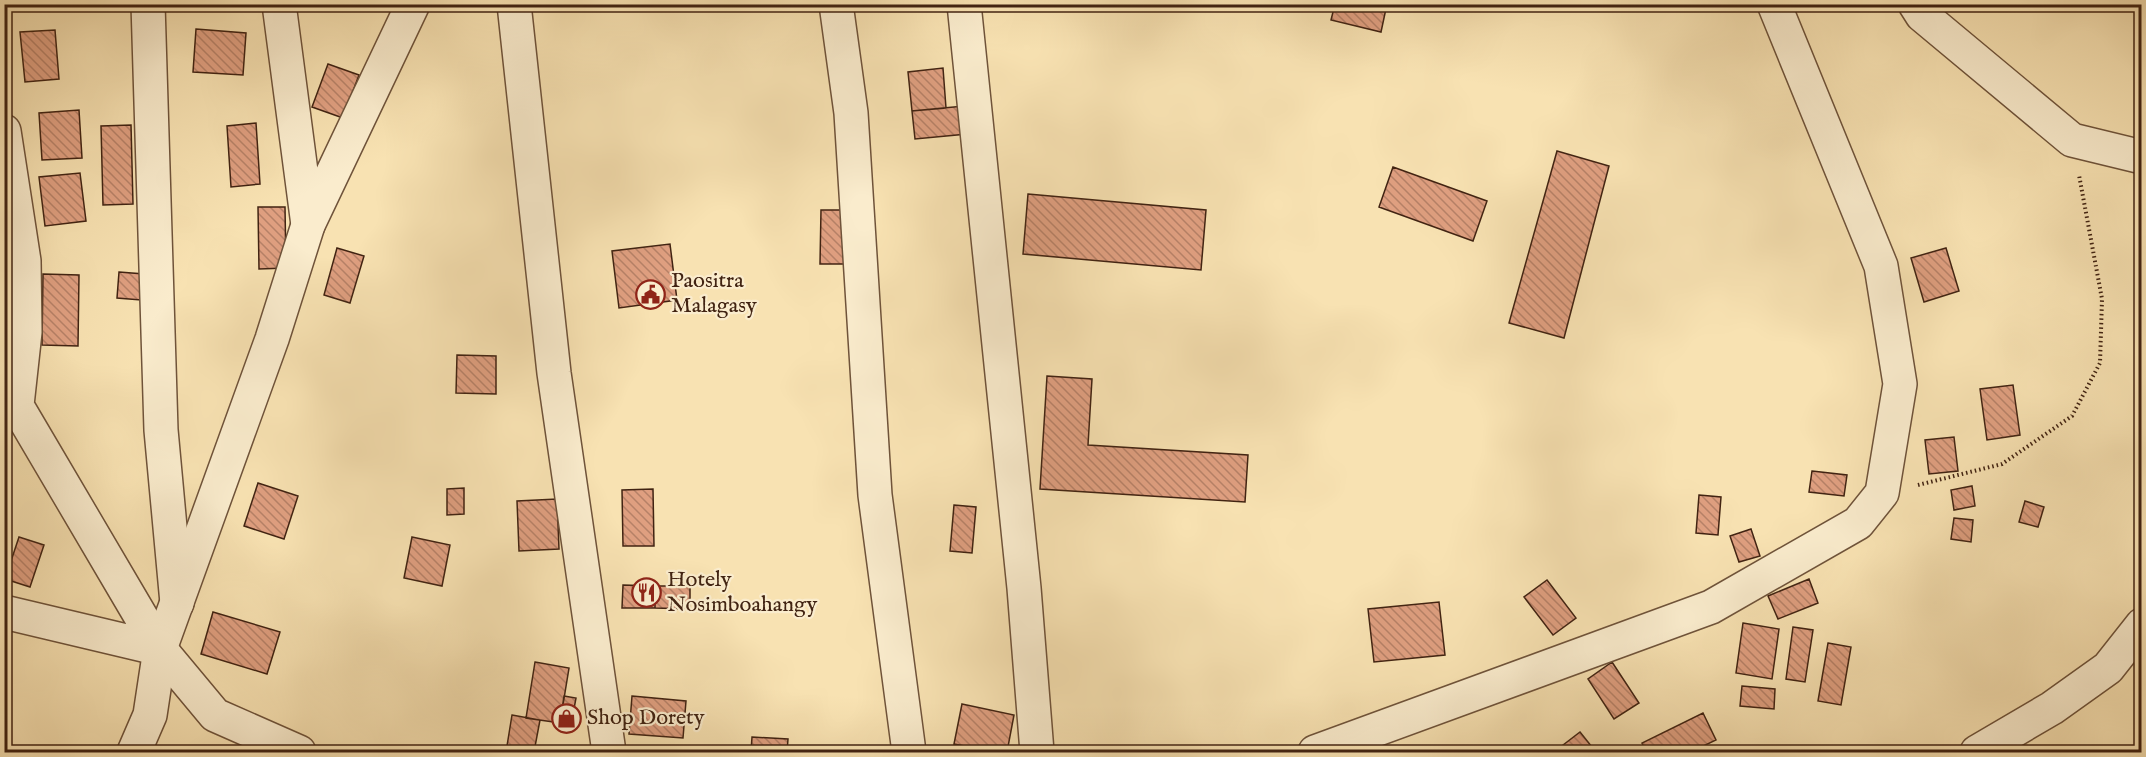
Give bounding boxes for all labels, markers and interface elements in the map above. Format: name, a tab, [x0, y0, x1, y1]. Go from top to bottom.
place label: Paositra Malagasy	[671, 267, 757, 320]
public building icon: Paositra Malagasy	[634, 278, 666, 310]
place label: Hotely Nosimboahangy	[667, 566, 818, 619]
restaurant icon: Hotely Nosimboahangy	[630, 577, 662, 609]
shop icon: Shop Dorety	[550, 702, 582, 734]
place label: Shop Dorety	[587, 704, 705, 732]

